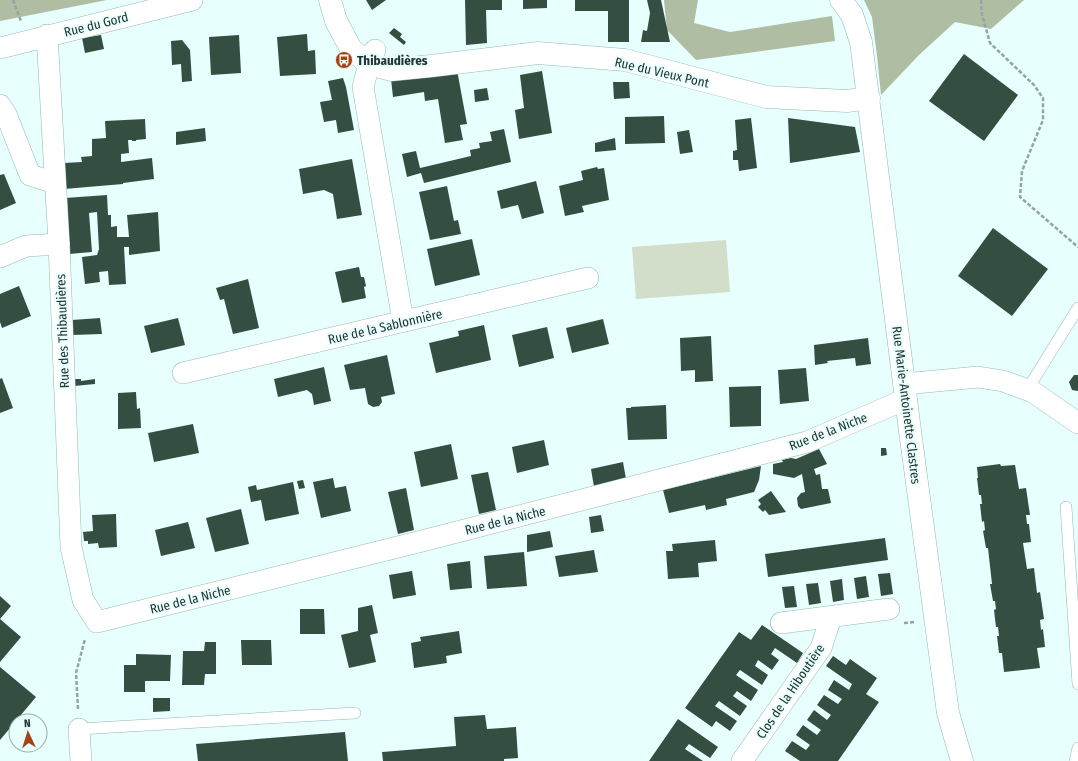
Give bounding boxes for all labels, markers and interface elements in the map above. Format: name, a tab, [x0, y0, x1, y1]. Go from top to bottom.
street label: Rue du Gord	[62, 9, 130, 40]
bus stop icon: Thibaudières	[334, 50, 354, 70]
place label: Thibaudières	[357, 53, 428, 68]
street label: Rue du Vieux Pont	[613, 54, 711, 91]
street label: Rue des Thibaudières	[53, 273, 72, 388]
street label: Rue de la Sablonnière	[327, 306, 444, 347]
street label: Rue Marie-Antoinette Clastres	[889, 325, 924, 485]
street label: Rue de la Niche	[787, 410, 869, 453]
street label: Rue de la Niche	[463, 503, 547, 538]
street label: Rue de la Niche	[148, 582, 232, 617]
street label: Clos de la Hiboutière	[753, 641, 828, 741]
north arrow	[8, 713, 48, 753]
text: N	[24, 717, 31, 730]

